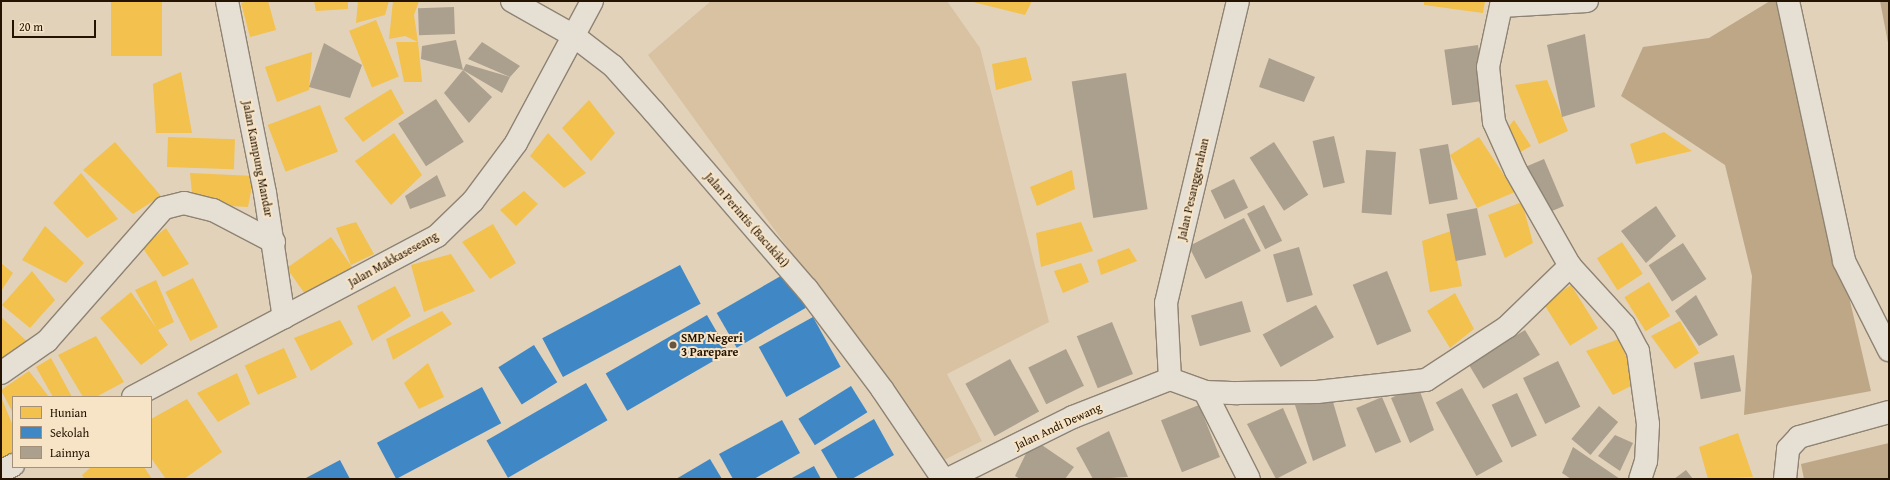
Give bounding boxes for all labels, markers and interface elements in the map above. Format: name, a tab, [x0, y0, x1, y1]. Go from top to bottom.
scale bar	[14, 12, 98, 38]
text: 20 m	[19, 18, 43, 35]
street label: Jalan Kampung Mandar	[240, 100, 276, 218]
street label: Jalan Pesanggerahan	[1174, 137, 1212, 241]
street label: Jalan Perintis (Bacukiki)	[702, 170, 792, 270]
street label: Jalan Makkaseseang	[346, 228, 440, 290]
place label: SMP Negeri 3 Parepare	[681, 331, 743, 359]
marker: SMP Negeri 3 Parepare	[668, 340, 678, 350]
legend	[12, 396, 152, 468]
street label: Jalan Andi Dewang	[1012, 400, 1104, 452]
text: Hunian	[50, 404, 87, 421]
text: Sekolah	[50, 424, 89, 441]
text: Lainnya	[50, 444, 90, 461]

